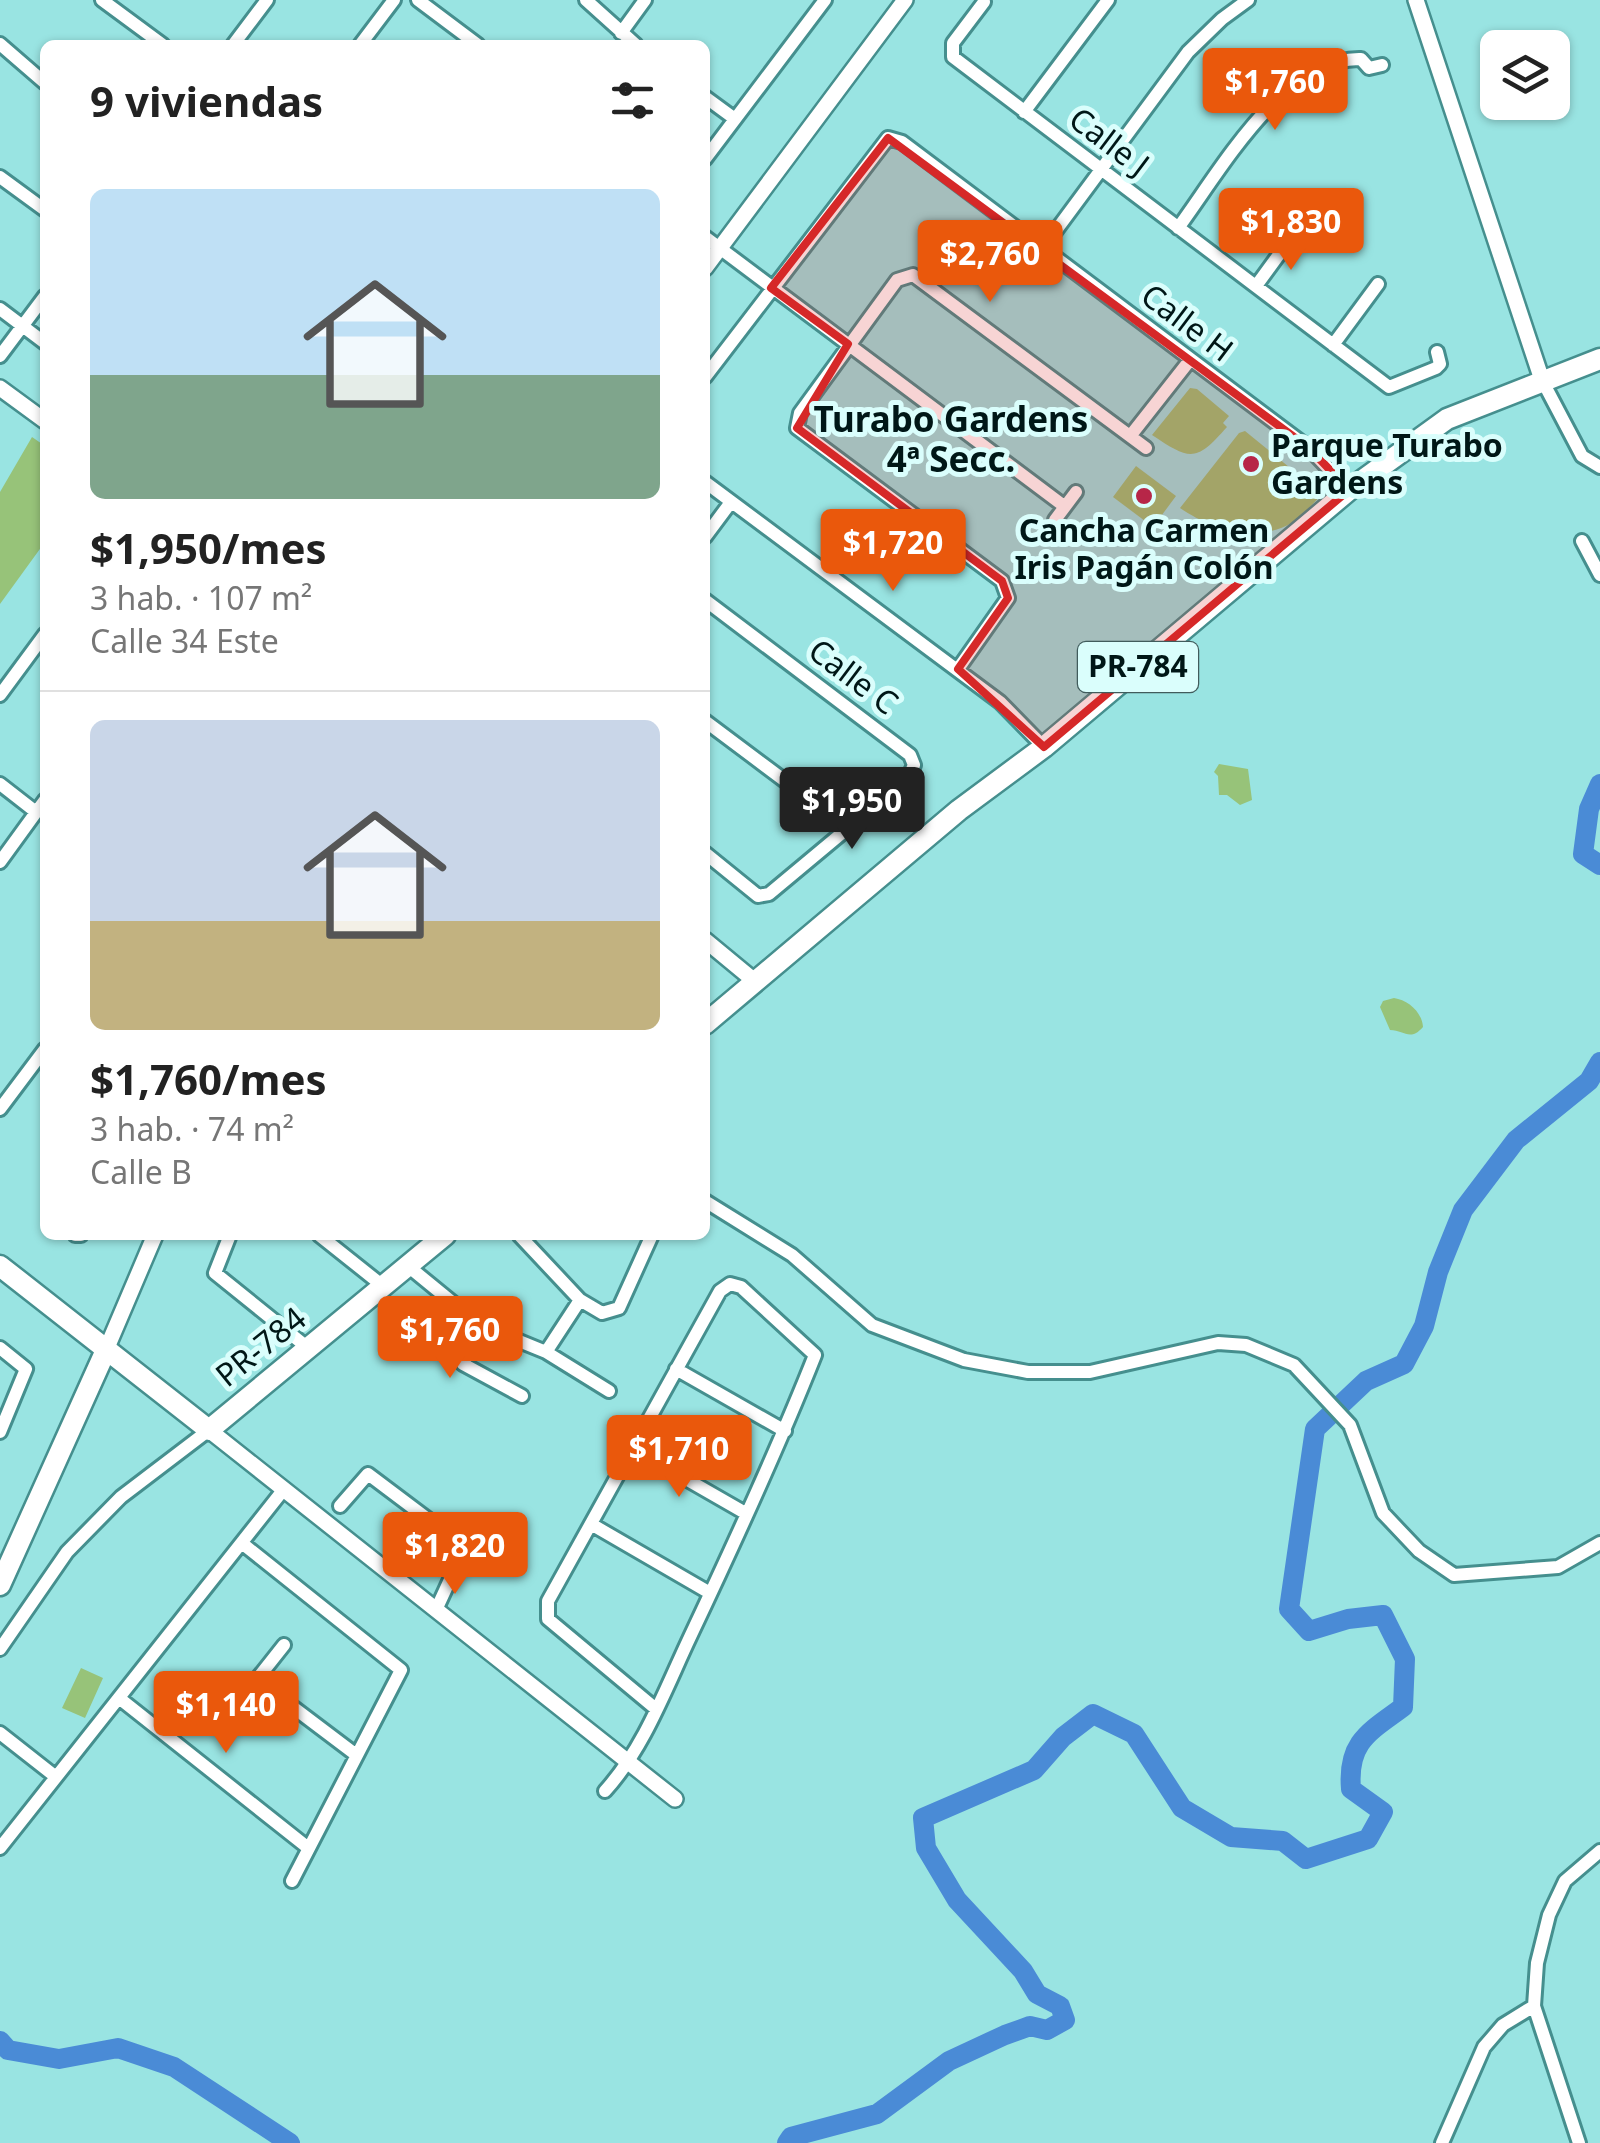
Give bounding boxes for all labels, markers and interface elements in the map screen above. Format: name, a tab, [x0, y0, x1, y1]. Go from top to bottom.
map controls	[1480, 30, 1570, 120]
button: layers	[1480, 30, 1570, 120]
pin: $1,760	[1194, 48, 1356, 133]
text: $1,760	[1225, 59, 1325, 102]
text: 9 viviendas	[90, 72, 323, 129]
icon: filters	[605, 73, 660, 128]
street label: Calle J	[1061, 97, 1159, 185]
pin: $1,830	[1210, 188, 1372, 273]
text: $1,830	[1241, 199, 1341, 242]
pin: $2,760	[909, 220, 1071, 305]
text: $2,760	[940, 231, 1040, 274]
icon: home	[285, 254, 465, 434]
street label: Calle H	[1133, 273, 1243, 371]
district label: Turabo Gardens 4ª Secc.	[814, 395, 1088, 482]
place label: Parque Turabo Gardens	[1271, 423, 1503, 503]
marker: Parque Turabo Gardens	[1240, 453, 1262, 475]
marker: Cancha Carmen Iris Pagán Colón	[1133, 485, 1155, 507]
place label: Cancha Carmen Iris Pagán Colón	[1014, 508, 1274, 588]
pin: $1,720	[812, 509, 974, 594]
text: $1,950/mes	[90, 519, 327, 576]
text: $1,720	[843, 520, 943, 563]
text: 3 hab. · 107 m²	[90, 576, 312, 619]
text: Calle 34 Este	[90, 619, 279, 662]
street label: Calle C	[801, 628, 907, 723]
road number: PR-784	[1078, 642, 1198, 692]
pin: $1,950	[771, 767, 933, 852]
text: $1,950	[802, 778, 902, 821]
icon: home	[285, 785, 465, 965]
text: $1,760/mes	[90, 1050, 327, 1107]
text: 3 hab. · 74 m²	[90, 1107, 294, 1150]
text: Calle B	[90, 1150, 192, 1193]
street label: PR-784	[206, 1296, 314, 1395]
pin: $1,760	[369, 1296, 531, 1381]
text: $1,760	[400, 1307, 500, 1350]
pin: $1,710	[598, 1415, 760, 1500]
text: $1,710	[629, 1426, 729, 1469]
pin: $1,820	[374, 1512, 536, 1597]
text: $1,820	[405, 1523, 505, 1566]
pin: $1,140	[145, 1671, 307, 1756]
text: $1,140	[176, 1682, 276, 1725]

